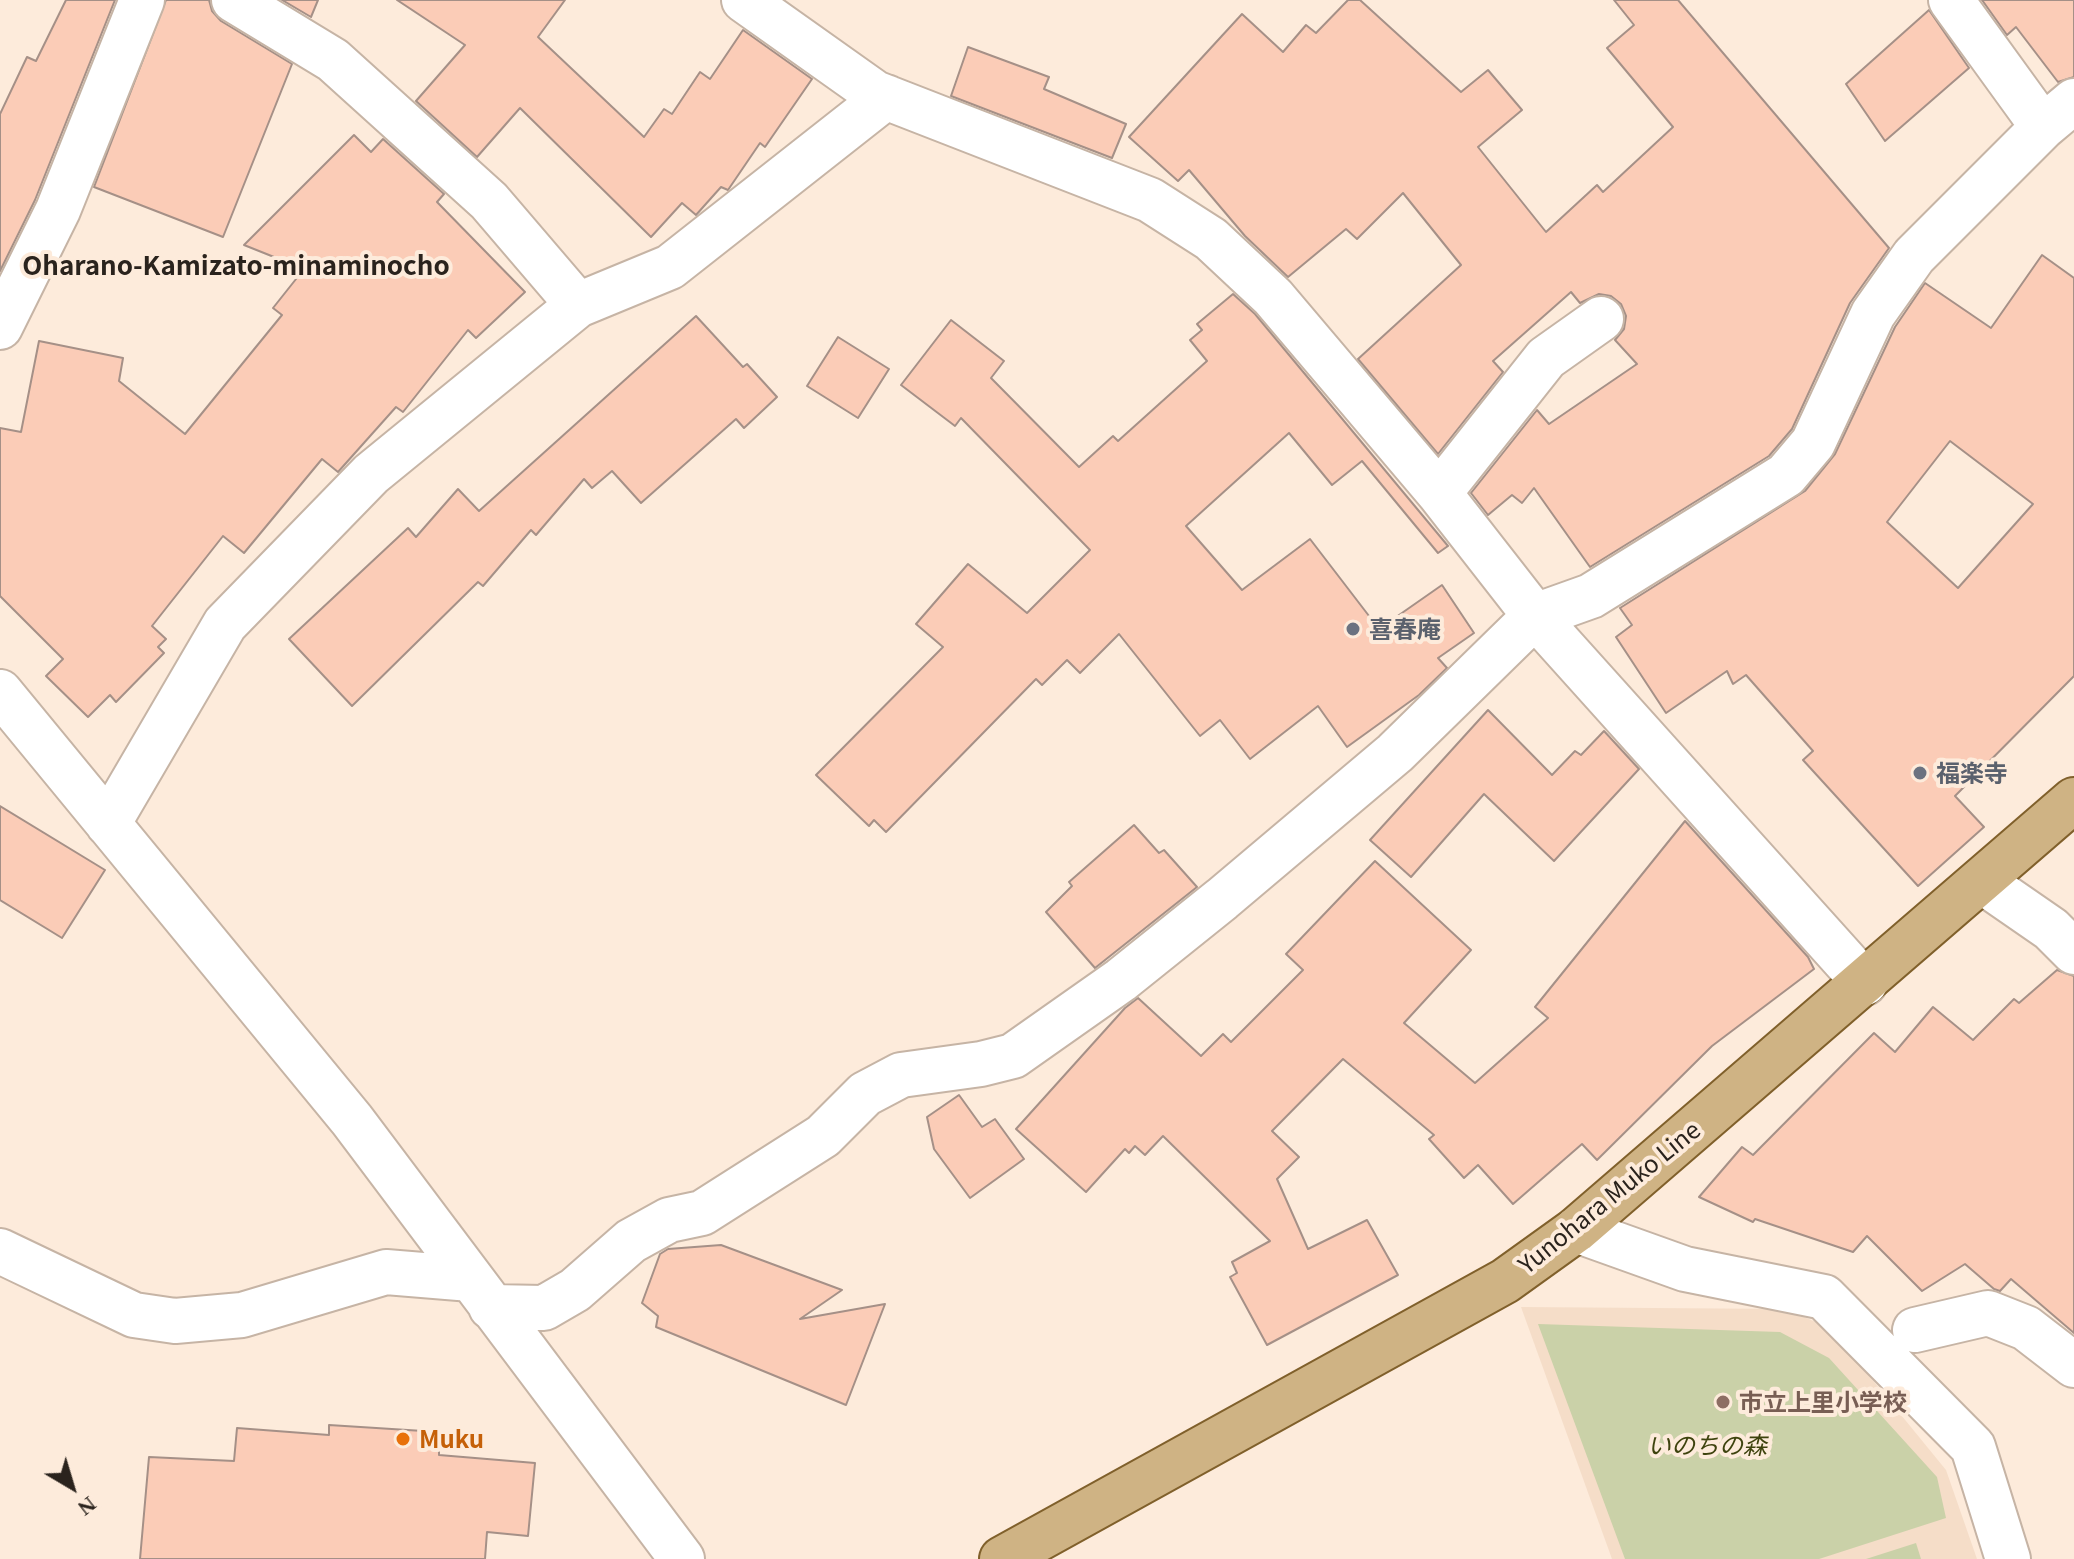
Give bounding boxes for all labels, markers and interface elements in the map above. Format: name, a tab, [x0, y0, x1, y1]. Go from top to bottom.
district label: Oharano-Kamizato-minaminocho	[22, 249, 450, 281]
place label: 喜春庵	[1369, 615, 1441, 643]
marker: 喜春庵	[1344, 620, 1362, 638]
place label: 福楽寺	[1936, 759, 2008, 787]
marker: 福楽寺	[1911, 764, 1929, 782]
street label: Yunohara Muko Line	[1512, 1115, 1706, 1279]
place label: 市立上里小学校	[1739, 1388, 1907, 1416]
marker: 市立上里小学校	[1714, 1393, 1732, 1411]
place label: Muku	[419, 1425, 484, 1453]
marker: Muku	[394, 1430, 412, 1448]
park label: いのちの森	[1647, 1431, 1767, 1459]
north arrow	[32, 1447, 112, 1527]
text: N	[73, 1492, 101, 1521]

